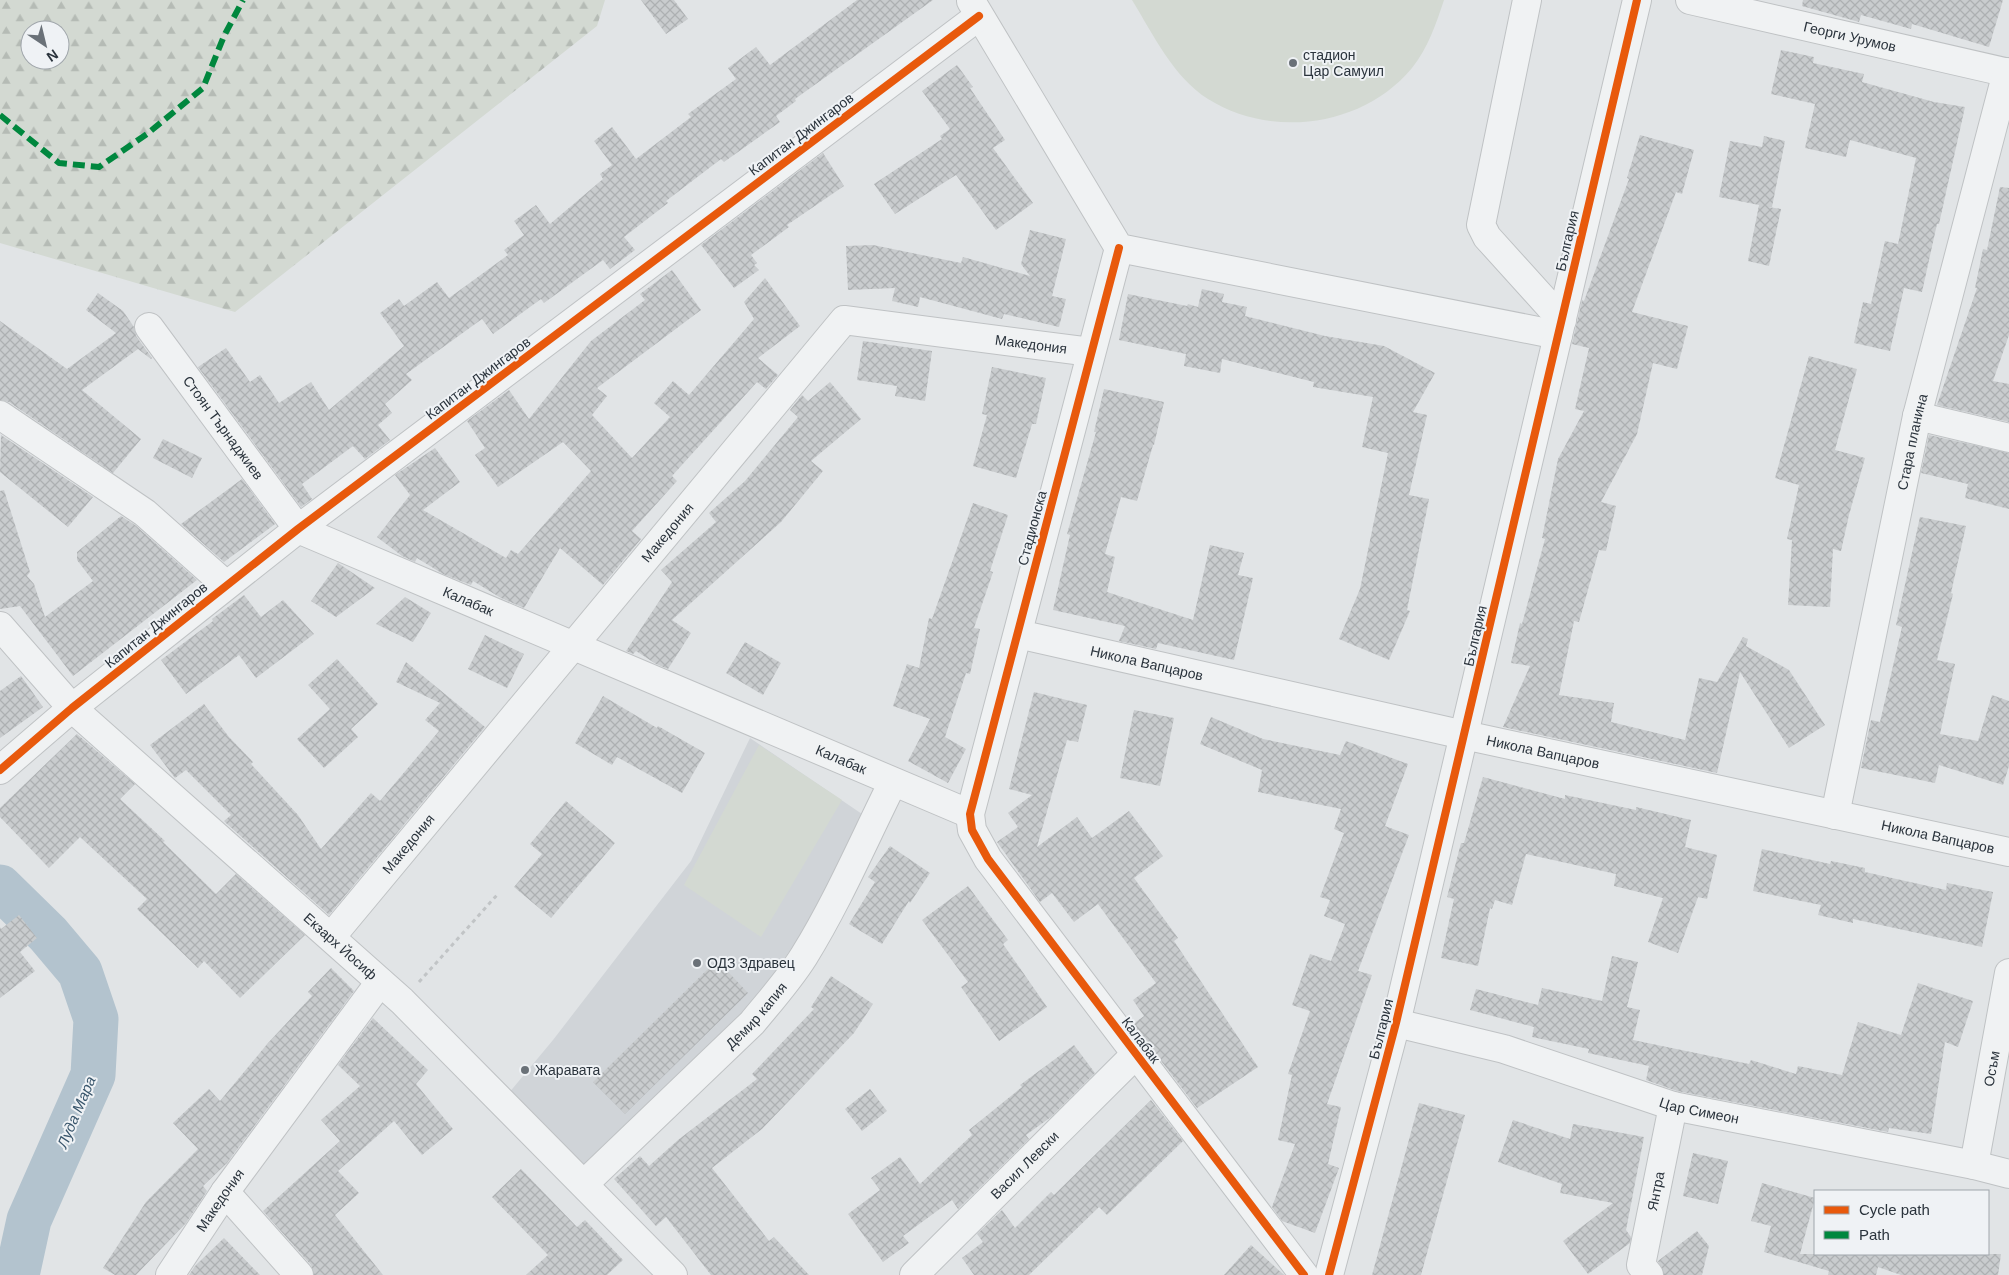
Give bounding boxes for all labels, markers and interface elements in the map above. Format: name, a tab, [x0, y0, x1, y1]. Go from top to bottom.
street label: Георги Урумов	[1802, 18, 1898, 55]
north arrow	[20, 20, 70, 70]
text: N	[44, 46, 61, 65]
place label: стадион Цар Самуил	[1303, 47, 1384, 79]
marker: стадион Цар Самуил	[1287, 57, 1299, 69]
street label: Капитан Джингаров	[745, 89, 857, 179]
street label: България	[1552, 209, 1582, 273]
street label: Македония	[994, 332, 1068, 357]
street label: Капитан Джингаров	[422, 333, 534, 423]
street label: Стоян Търнаджиев	[180, 373, 267, 483]
street label: Стара планина	[1894, 392, 1931, 492]
street label: Стадионска	[1014, 489, 1050, 567]
street label: Македония	[638, 500, 697, 566]
street label: Капитан Джингаров	[102, 579, 210, 671]
street label: Калабак	[441, 583, 497, 619]
street label: България	[1460, 604, 1490, 668]
street label: Никола Вапцаров	[1089, 643, 1205, 684]
street label: Никола Вапцаров	[1485, 732, 1601, 772]
street label: Калабак	[813, 742, 870, 778]
street label: Македония	[379, 811, 438, 877]
street label: Никола Вапцаров	[1880, 817, 1996, 857]
street label: Екзарх Йосиф	[300, 910, 380, 983]
place label: ОДЗ Здравец	[707, 955, 795, 971]
marker: ОДЗ Здравец	[691, 957, 703, 969]
street label: Демир капия	[722, 979, 790, 1052]
street label: България	[1366, 997, 1396, 1061]
street label: Калабак	[1119, 1014, 1164, 1067]
street label: Осъм	[1980, 1049, 2003, 1088]
place label: Жаравата	[535, 1062, 600, 1078]
marker: Жаравата	[519, 1064, 531, 1076]
water label: Луда Мара	[53, 1074, 99, 1151]
street label: Цар Симеон	[1657, 1094, 1740, 1127]
street label: Васил Левски	[987, 1128, 1062, 1202]
street label: Македония	[193, 1166, 247, 1235]
street label: Янтра	[1644, 1170, 1668, 1212]
legend	[1814, 1190, 1989, 1255]
text: Cycle path	[1859, 1201, 1930, 1218]
text: Path	[1859, 1226, 1890, 1243]

